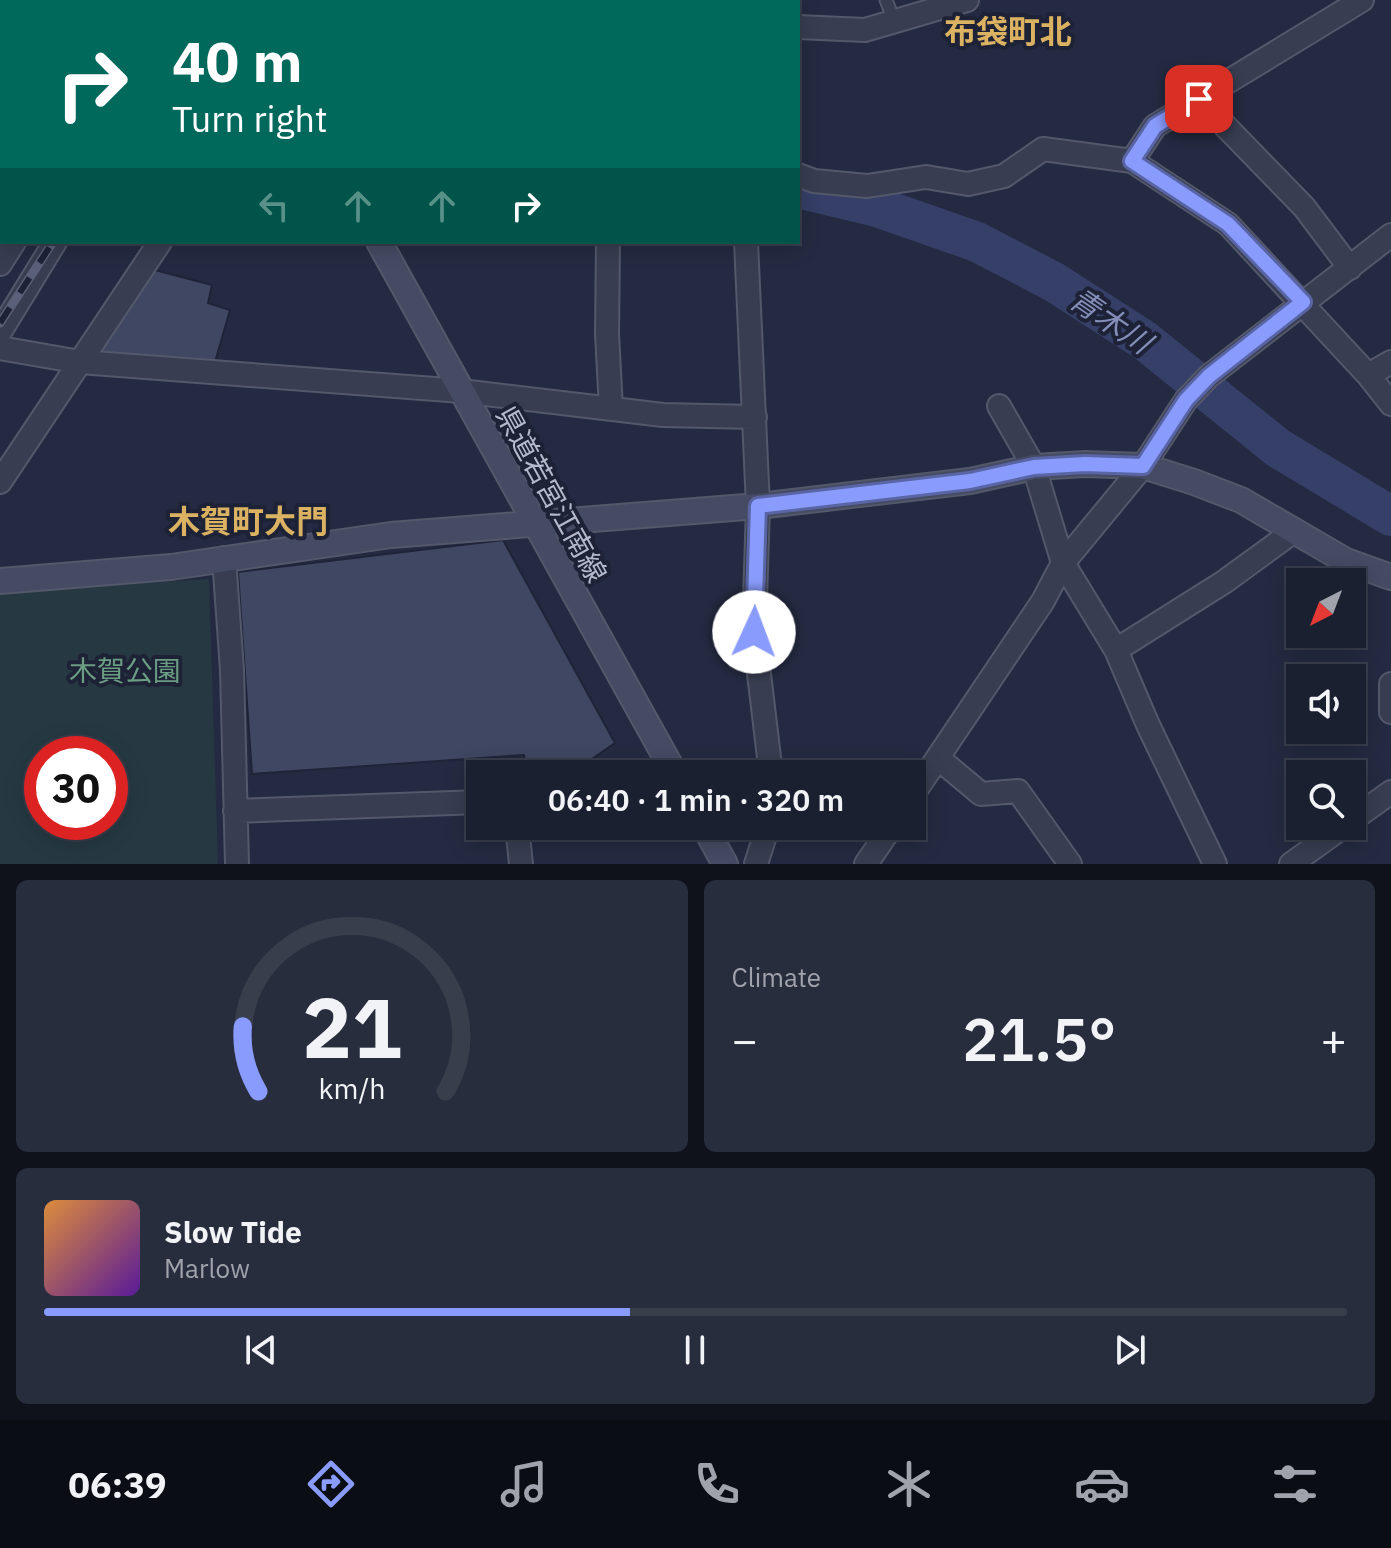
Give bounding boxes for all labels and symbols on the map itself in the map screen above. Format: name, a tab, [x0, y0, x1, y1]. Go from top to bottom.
district label: 布袋町北	[944, 10, 1072, 52]
pin	[1165, 65, 1233, 133]
water label: 青木川	[1063, 279, 1162, 363]
street label: 県道若宮江南線	[488, 399, 616, 589]
district label: 木賀町大門	[168, 500, 328, 542]
north arrow	[1286, 568, 1366, 648]
position arrow	[712, 590, 796, 674]
park label: 木賀公園	[69, 652, 181, 689]
speed limit sign: 30	[24, 736, 128, 840]

